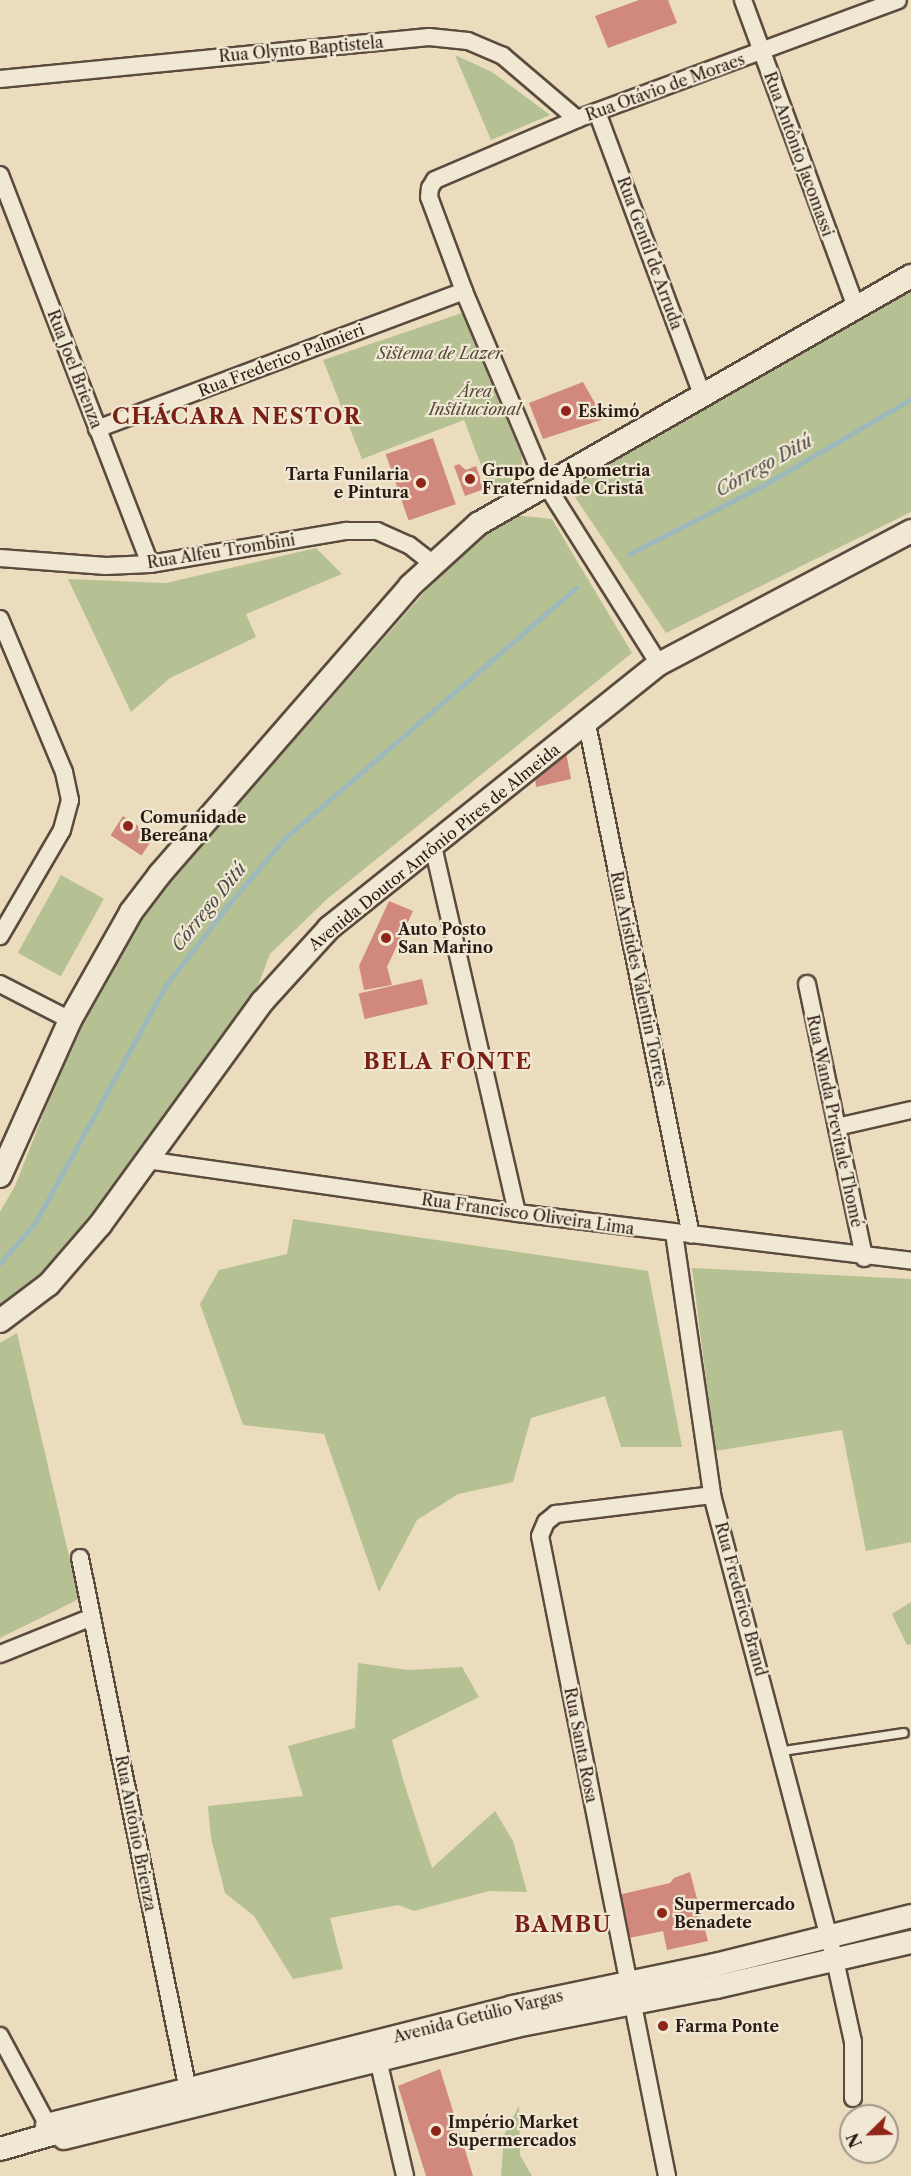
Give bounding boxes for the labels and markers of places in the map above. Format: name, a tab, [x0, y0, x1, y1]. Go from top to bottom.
place label: Eskimó	[578, 401, 639, 421]
marker: Eskimó	[559, 404, 573, 418]
place label: Grupo de Apometria Fraternidade Cristã	[482, 460, 651, 498]
place label: Tarta Funilaria e Pintura	[285, 464, 409, 502]
marker: Grupo de Apometria Fraternidade Cristã	[463, 472, 477, 486]
marker: Tarta Funilaria e Pintura	[414, 476, 428, 490]
place label: Comunidade Bereana	[140, 807, 246, 845]
marker: Comunidade Bereana	[121, 819, 135, 833]
place label: Auto Posto San Marino	[398, 919, 493, 957]
marker: Auto Posto San Marino	[379, 931, 393, 945]
place label: Supermercado Benadete	[674, 1894, 795, 1932]
marker: Supermercado Benadete	[655, 1906, 669, 1920]
place label: Farma Ponte	[675, 2016, 779, 2036]
marker: Farma Ponte	[656, 2019, 670, 2033]
place label: Império Market Supermercados	[448, 2112, 579, 2150]
marker: Império Market Supermercados	[429, 2124, 443, 2138]

